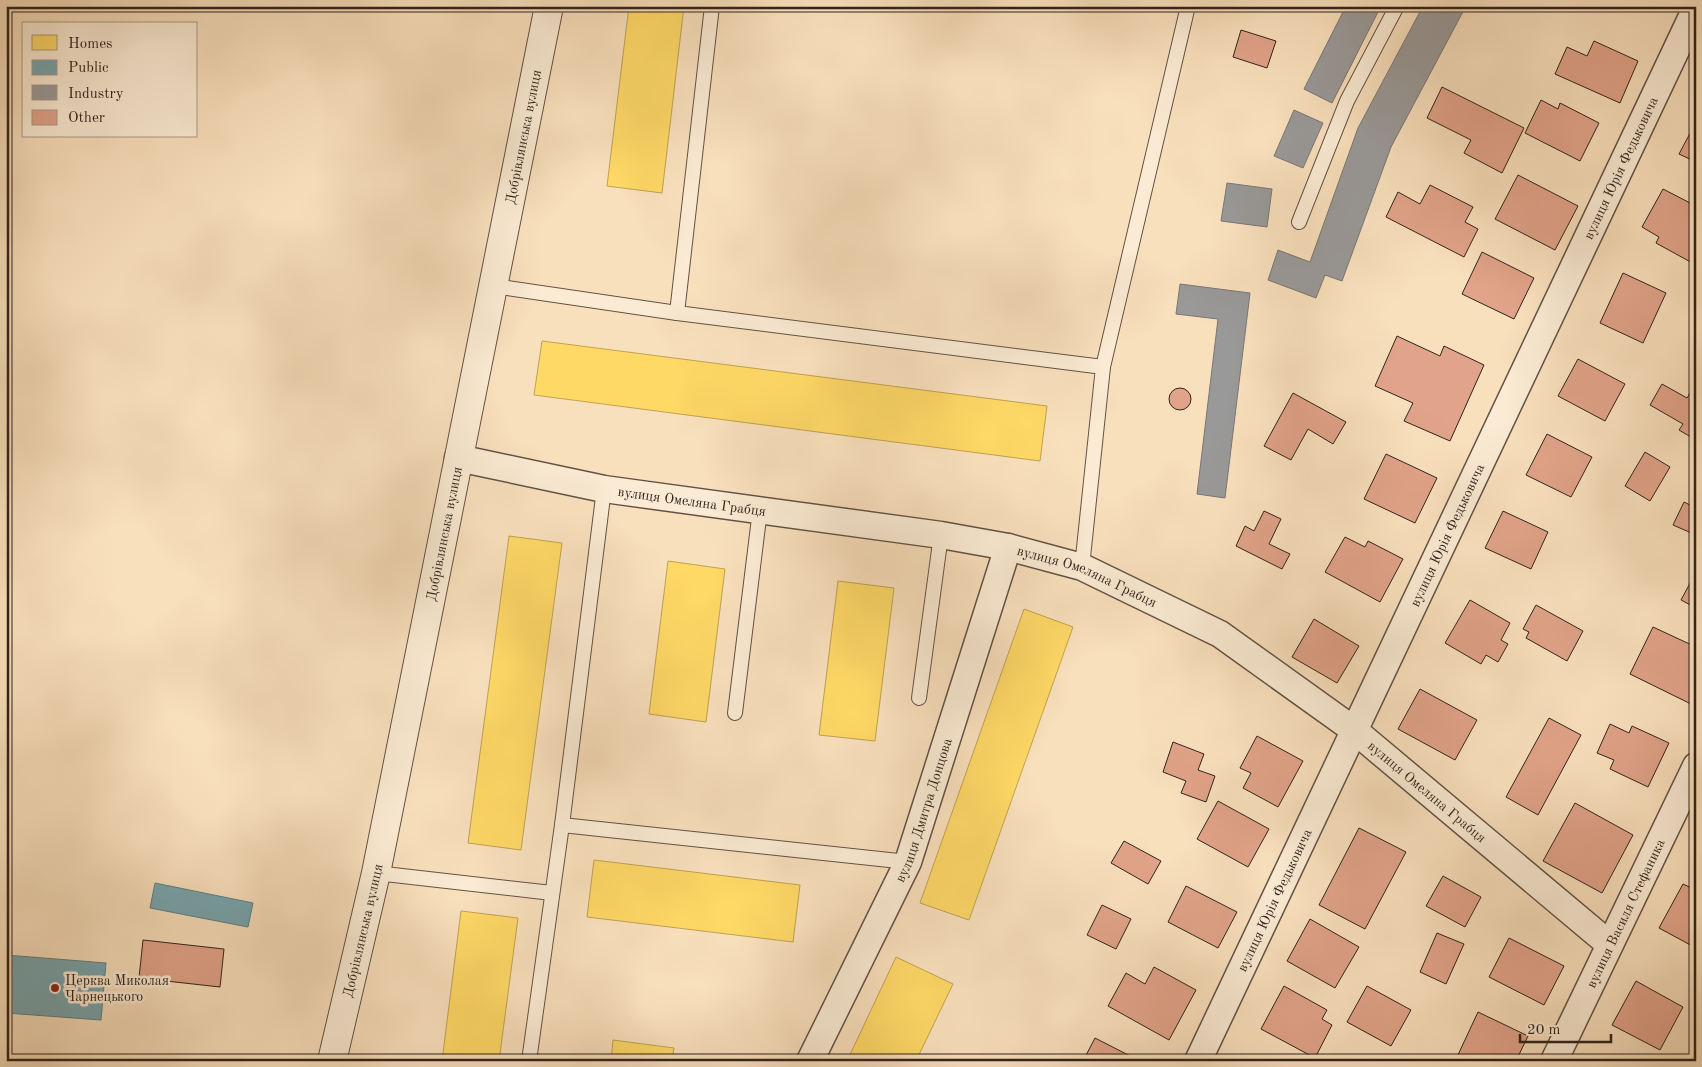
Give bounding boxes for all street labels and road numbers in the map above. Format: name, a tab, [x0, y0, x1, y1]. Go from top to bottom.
street label: Добрівлянська вулиця	[504, 68, 544, 205]
street label: вулиця Юрія Федьковича	[1582, 95, 1661, 242]
street label: вулиця Юрія Федьковича	[1408, 462, 1487, 609]
street label: Добрівлянська вулиця	[424, 466, 465, 602]
street label: вулиця Омеляна Грабця	[617, 485, 767, 519]
street label: вулиця Омеляна Грабця	[1015, 544, 1159, 610]
street label: вулиця Дмитра Донцова	[893, 737, 955, 885]
street label: вулиця Омеляна Грабця	[1365, 739, 1488, 846]
street label: вулиця Юрія Федьковича	[1235, 827, 1315, 974]
street label: вулиця Василя Стефаника	[1584, 837, 1668, 990]
street label: Добрівлянська вулиця	[341, 863, 386, 999]

